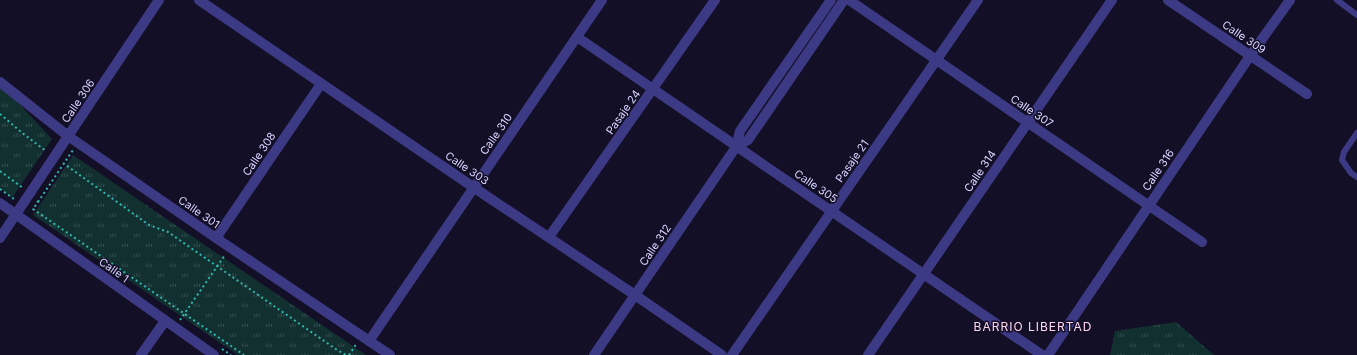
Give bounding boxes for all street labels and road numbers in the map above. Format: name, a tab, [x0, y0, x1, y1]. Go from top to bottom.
street label: Calle 309	[1220, 17, 1269, 57]
street label: Calle 306	[58, 76, 98, 125]
street label: Pasaje 24	[603, 87, 643, 137]
street label: Calle 307	[1008, 92, 1056, 130]
street label: Calle 310	[477, 111, 515, 157]
street label: Calle 308	[239, 129, 279, 178]
street label: Pasaje 21	[832, 137, 872, 185]
street label: Calle 316	[1139, 146, 1177, 193]
street label: Calle 314	[961, 147, 999, 195]
street label: Calle 303	[443, 148, 492, 188]
street label: Calle 305	[792, 166, 841, 206]
street label: Calle 301	[176, 193, 222, 231]
street label: Calle 312	[636, 222, 674, 268]
street label: Calle 1	[96, 254, 132, 286]

